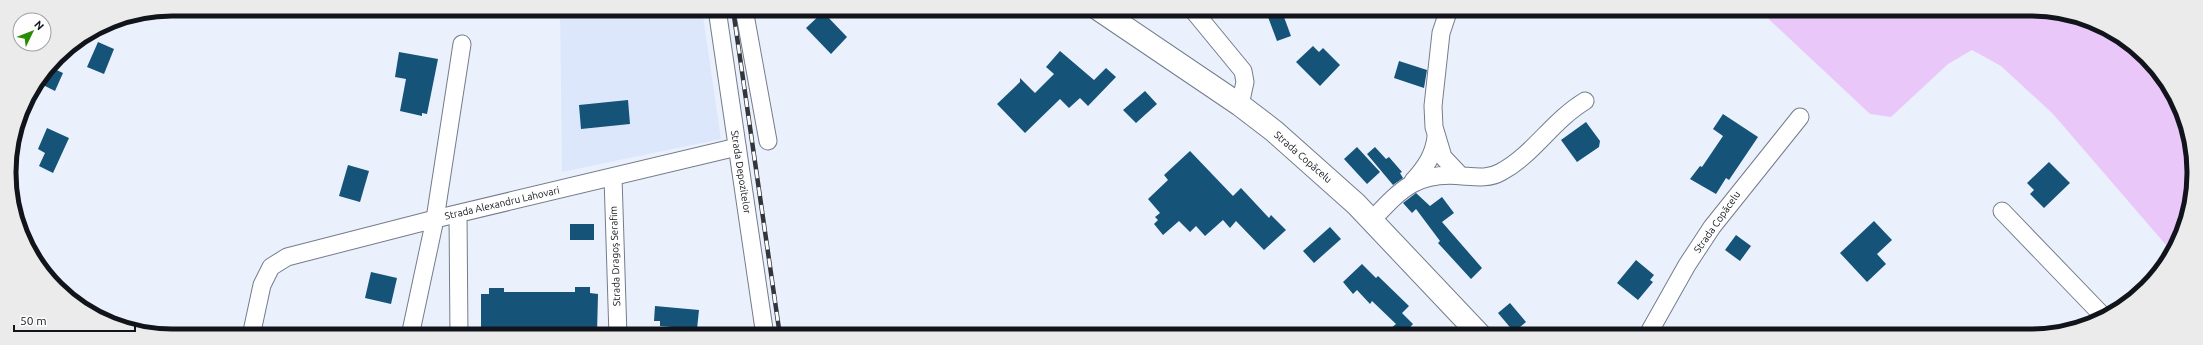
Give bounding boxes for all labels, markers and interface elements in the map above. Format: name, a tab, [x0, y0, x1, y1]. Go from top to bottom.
north arrow	[12, 12, 52, 52]
text: N	[32, 18, 47, 32]
street label: Strada Copăcelu	[1272, 129, 1334, 185]
street label: Strada Depozitelor	[729, 130, 753, 215]
street label: Strada Alexandru Lahovari	[444, 184, 560, 222]
street label: Strada Copăcelu	[1692, 189, 1742, 255]
street label: Strada Dragoș Serafim	[608, 206, 622, 306]
scale bar	[14, 307, 135, 333]
text: 50 m	[20, 314, 47, 327]

